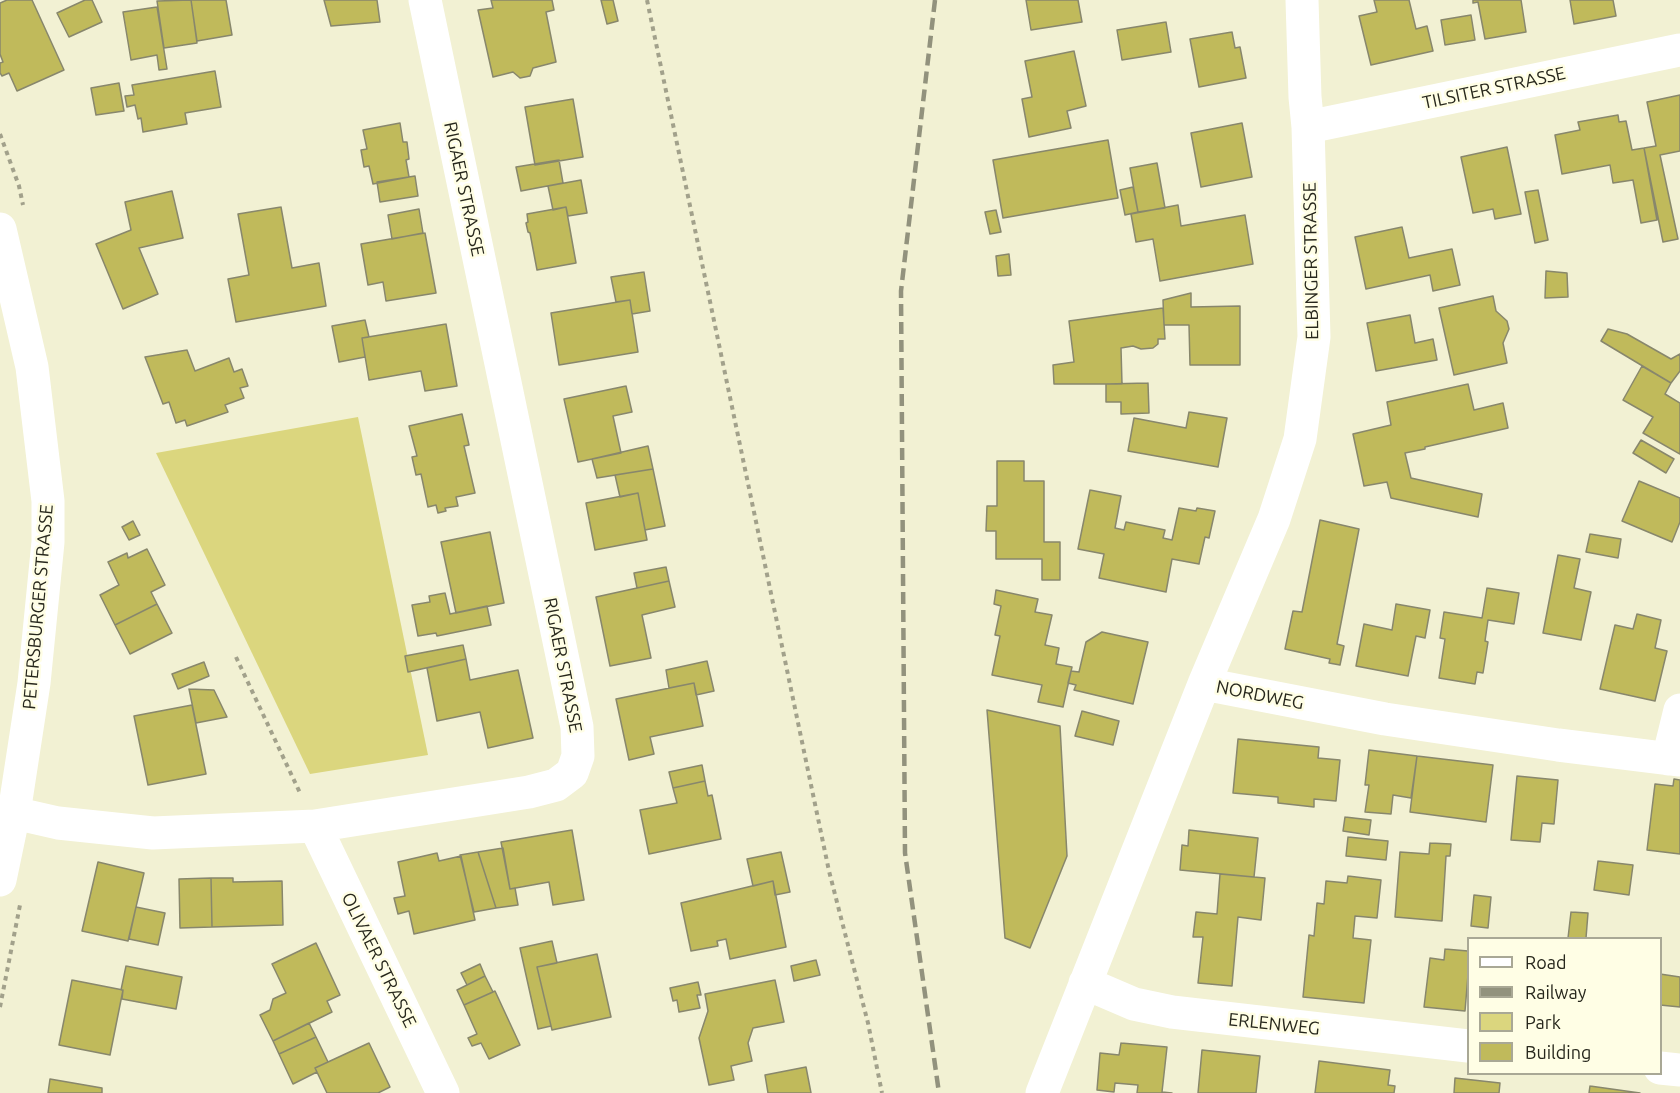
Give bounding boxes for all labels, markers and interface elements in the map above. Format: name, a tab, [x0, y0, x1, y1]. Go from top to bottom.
street label: TILSITER STRASSE	[1421, 62, 1567, 114]
street label: RIGAER STRASSE	[439, 120, 489, 258]
street label: ELBINGER STRASSE	[1299, 182, 1323, 340]
street label: PETERSBURGER STRASSE	[18, 503, 58, 711]
street label: RIGAER STRASSE	[539, 596, 587, 734]
street label: NORDWEG	[1214, 676, 1306, 714]
street label: OLIVAER STRASSE	[337, 889, 421, 1031]
legend	[1467, 937, 1662, 1075]
text: Road	[1525, 952, 1567, 972]
text: Railway	[1525, 982, 1586, 1002]
street label: ERLENWEG	[1227, 1008, 1321, 1040]
text: Park	[1525, 1012, 1561, 1032]
text: Building	[1525, 1042, 1591, 1062]

